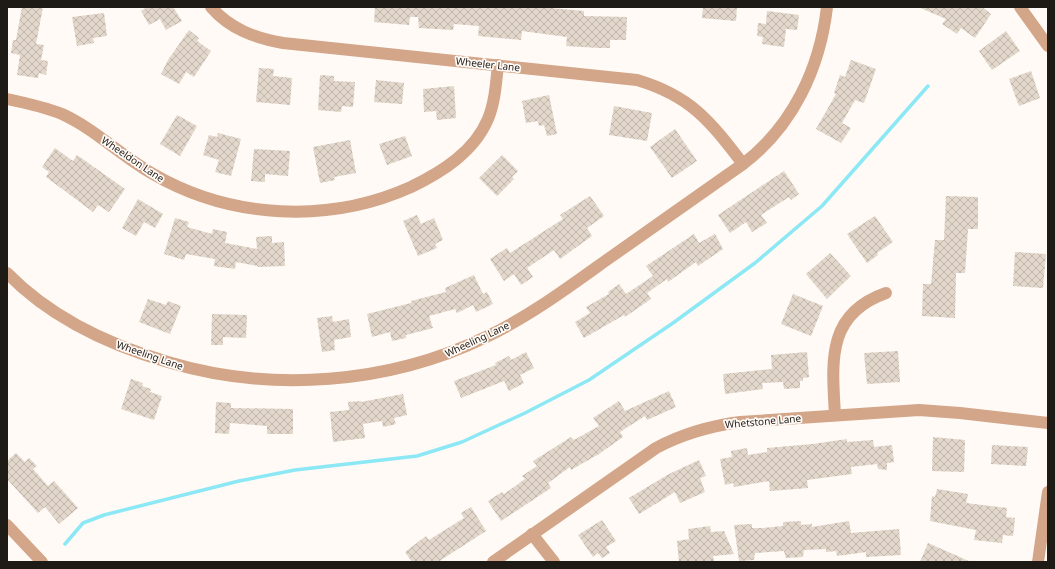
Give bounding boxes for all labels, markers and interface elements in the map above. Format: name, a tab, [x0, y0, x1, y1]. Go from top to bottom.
street label: Wheeler Lane	[455, 54, 521, 74]
street label: Wheeldon Lane	[99, 133, 167, 185]
street label: Wheeling Lane	[443, 318, 512, 360]
street label: Wheeling Lane	[115, 337, 185, 373]
street label: Whetstone Lane	[724, 411, 802, 431]

